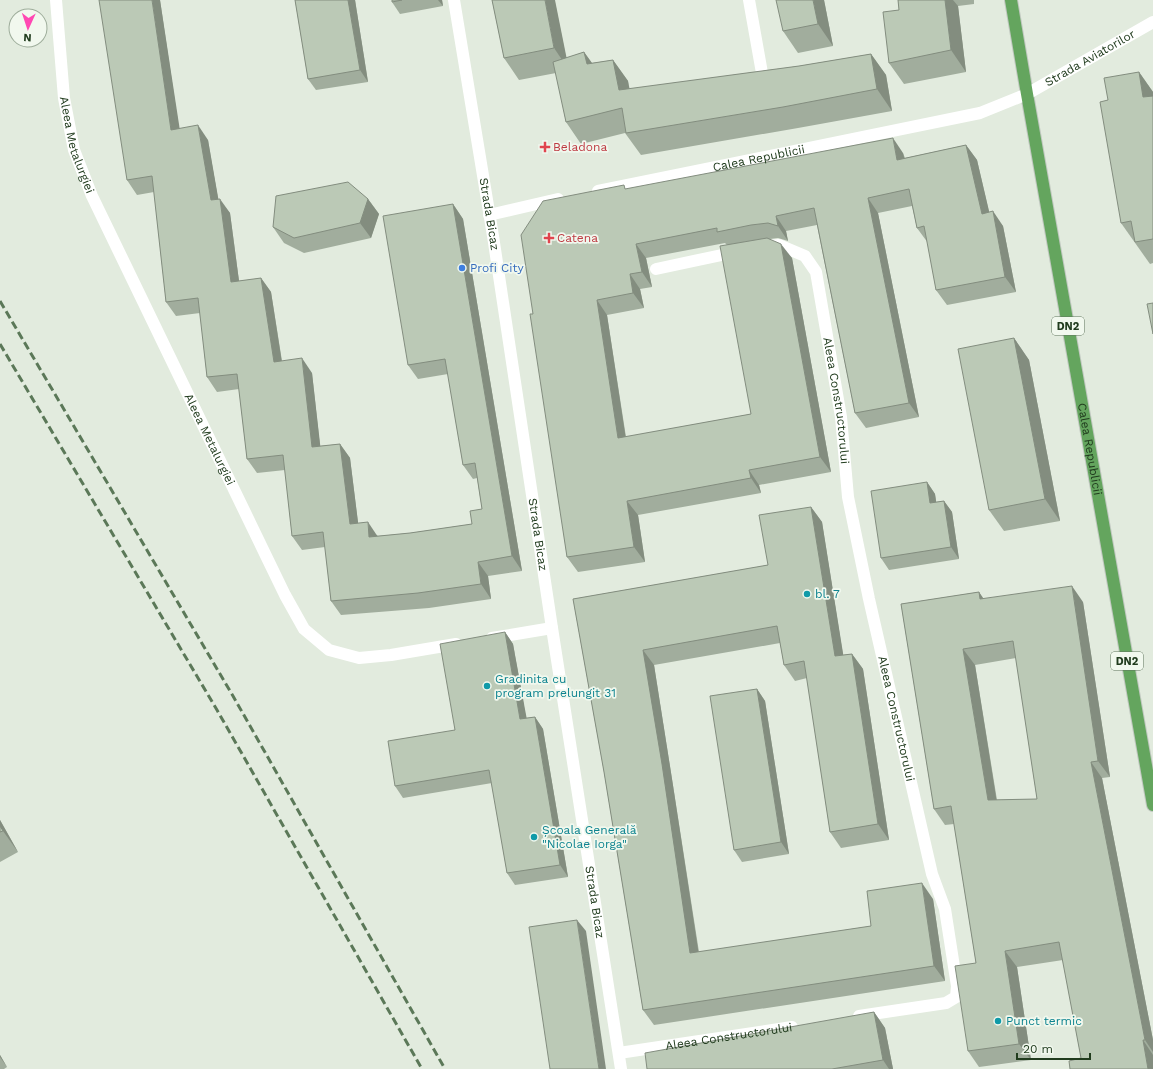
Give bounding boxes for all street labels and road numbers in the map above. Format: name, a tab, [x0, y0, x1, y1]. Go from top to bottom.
street label: Strada Aviatorilor	[1042, 27, 1138, 89]
street label: Aleea Metalurgiei	[57, 95, 97, 195]
street label: Calea Republicii	[711, 142, 806, 174]
street label: Strada Bicaz	[476, 177, 502, 251]
road number: DN2	[1052, 317, 1084, 335]
street label: Aleea Constructorului	[820, 336, 852, 465]
street label: Aleea Metalurgiei	[182, 391, 238, 488]
street label: Calea Republicii	[1075, 402, 1105, 496]
street label: Strada Bicaz	[526, 497, 550, 572]
road number: DN2	[1111, 652, 1143, 670]
street label: Aleea Constructorului	[875, 655, 918, 783]
street label: Strada Bicaz	[582, 865, 607, 939]
street label: Aleea Constructorului	[664, 1020, 793, 1053]

